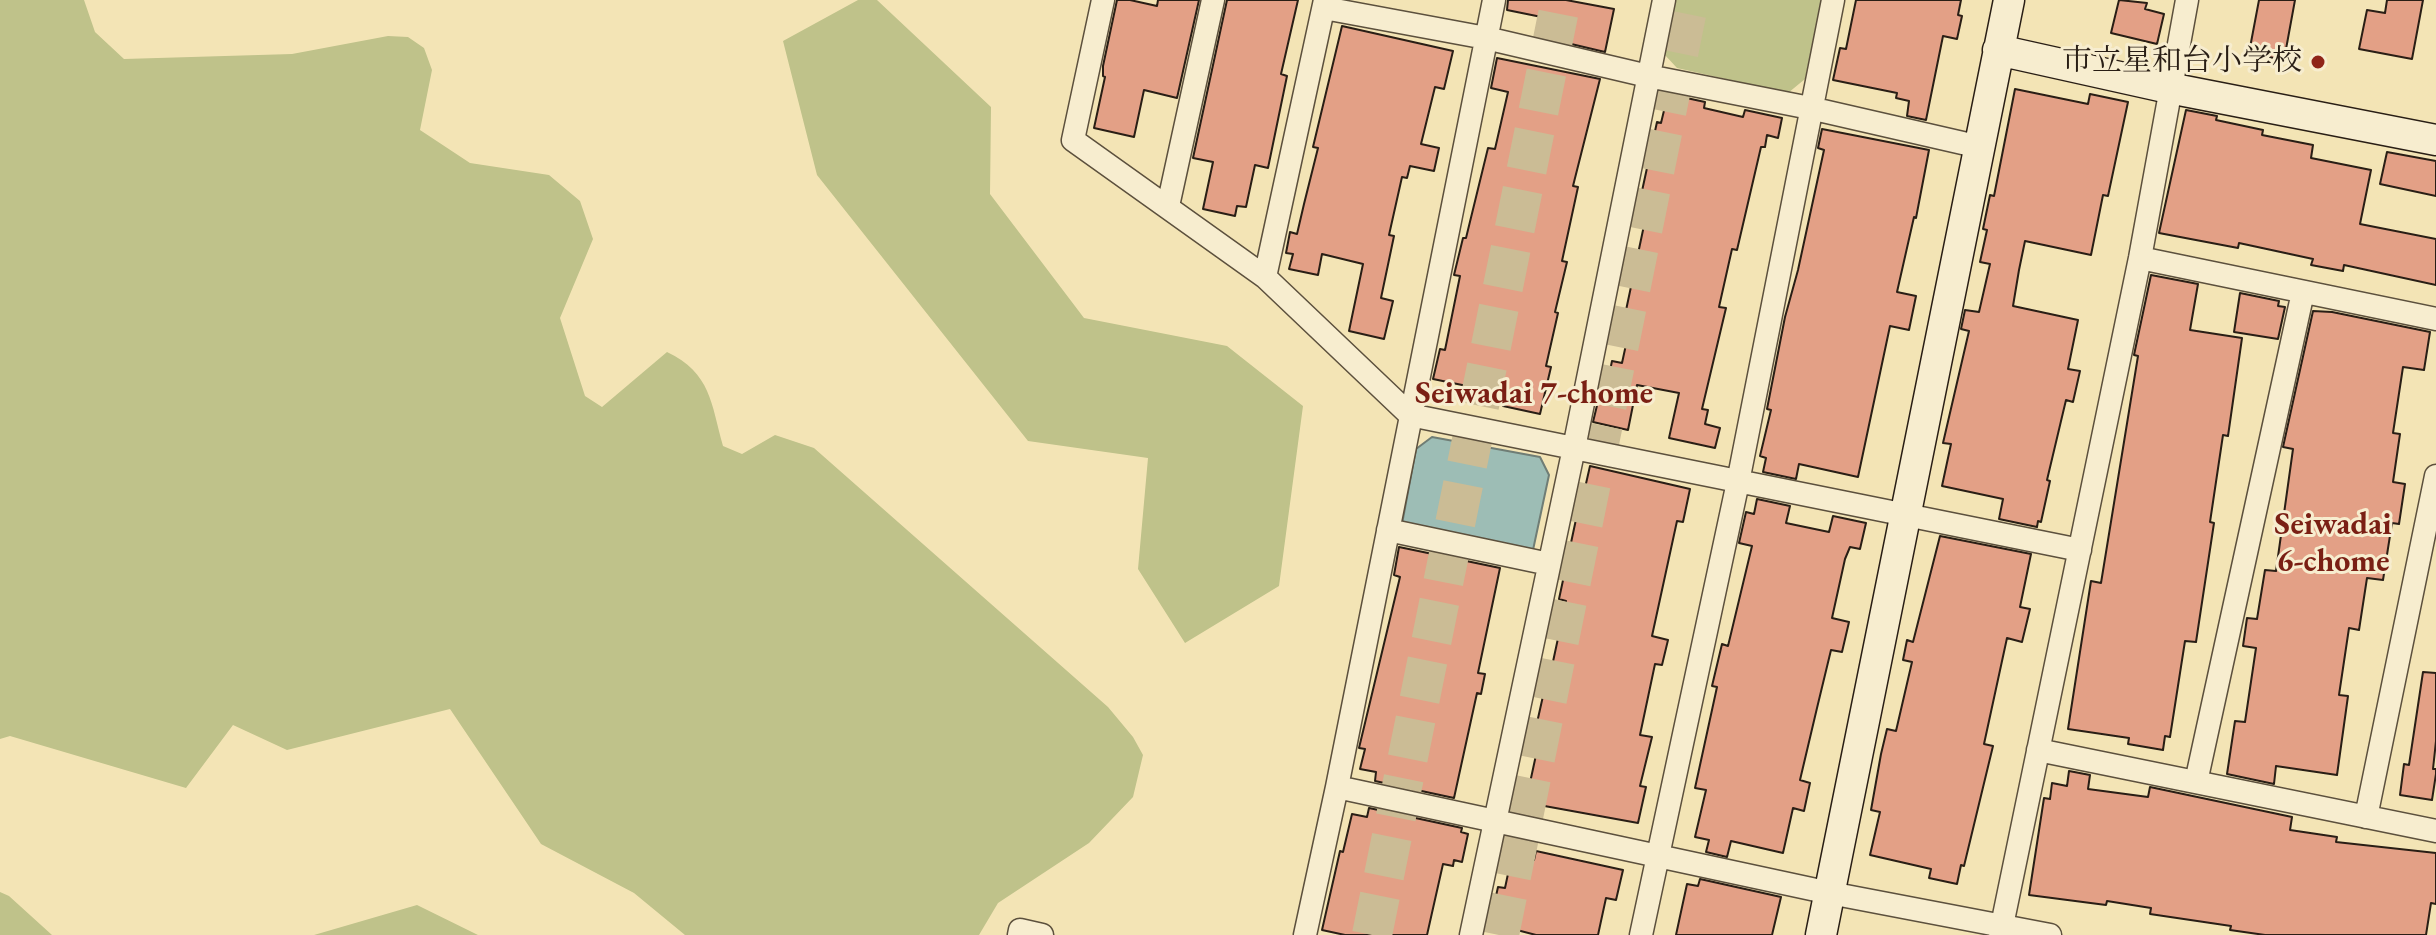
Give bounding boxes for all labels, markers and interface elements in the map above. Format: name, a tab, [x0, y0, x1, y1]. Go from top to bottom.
place label: 市立星和台小学校	[2062, 44, 2302, 80]
marker: 市立星和台小学校	[2309, 53, 2327, 71]
district label: Seiwadai 7-chome	[1415, 375, 1653, 413]
district label: Seiwadai 6-chome	[2274, 506, 2392, 581]

